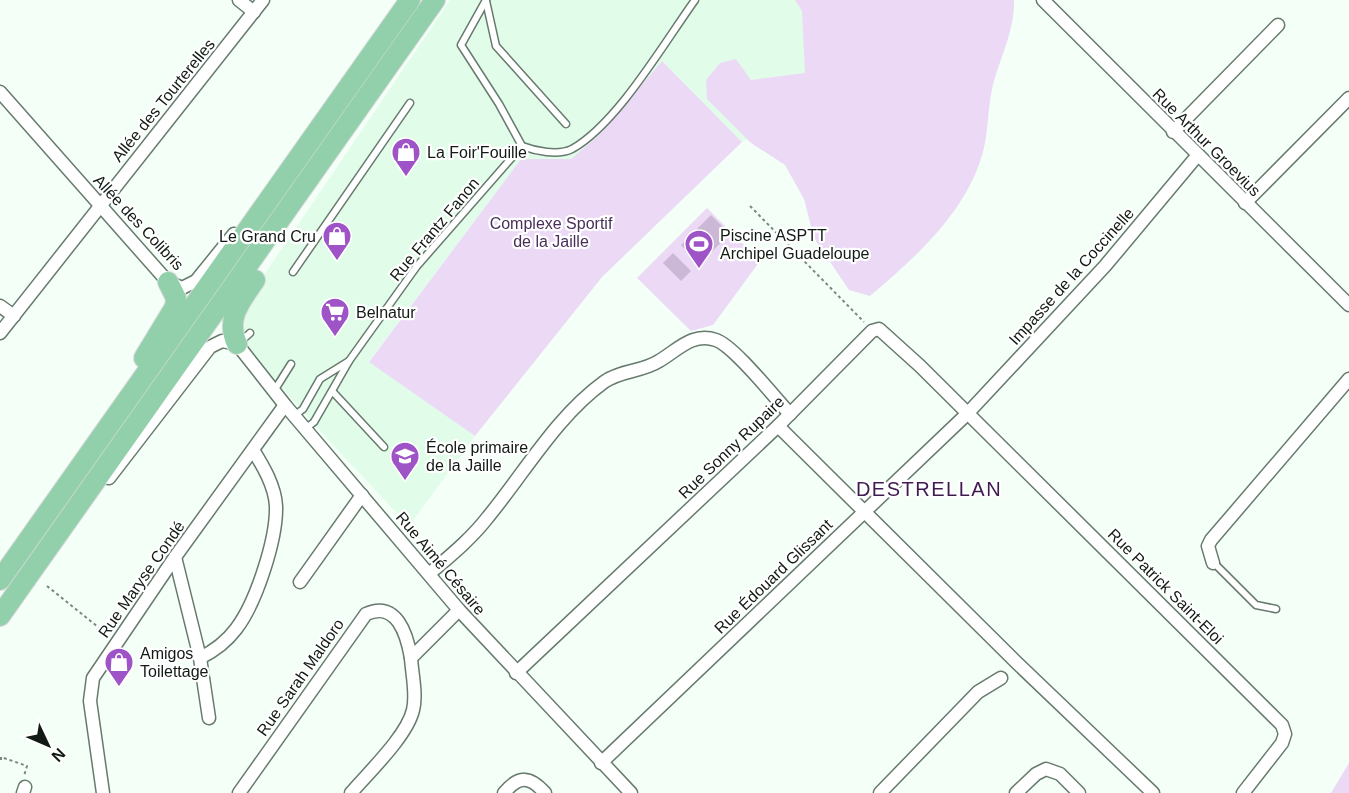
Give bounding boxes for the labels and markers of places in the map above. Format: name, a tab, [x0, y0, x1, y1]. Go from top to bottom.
shop icon: La Foir'Fouille	[390, 136, 422, 178]
place label: La Foir'Fouille	[427, 144, 527, 161]
shop icon: Le Grand Cru	[321, 220, 353, 262]
place label: Piscine ASPTT Archipel Guadeloupe	[720, 227, 870, 262]
place label: Le Grand Cru	[219, 228, 316, 245]
sports icon: Piscine ASPTT Archipel Guadeloupe	[683, 228, 715, 270]
supermarket icon: Belnatur	[319, 296, 351, 338]
place label: Belnatur	[356, 304, 416, 321]
place label: École primaire de la Jaille	[426, 438, 528, 474]
school or university icon: École primaire de la Jaille	[389, 440, 421, 482]
place label: Amigos Toilettage	[140, 645, 209, 680]
shop icon: Amigos Toilettage	[103, 646, 135, 688]

